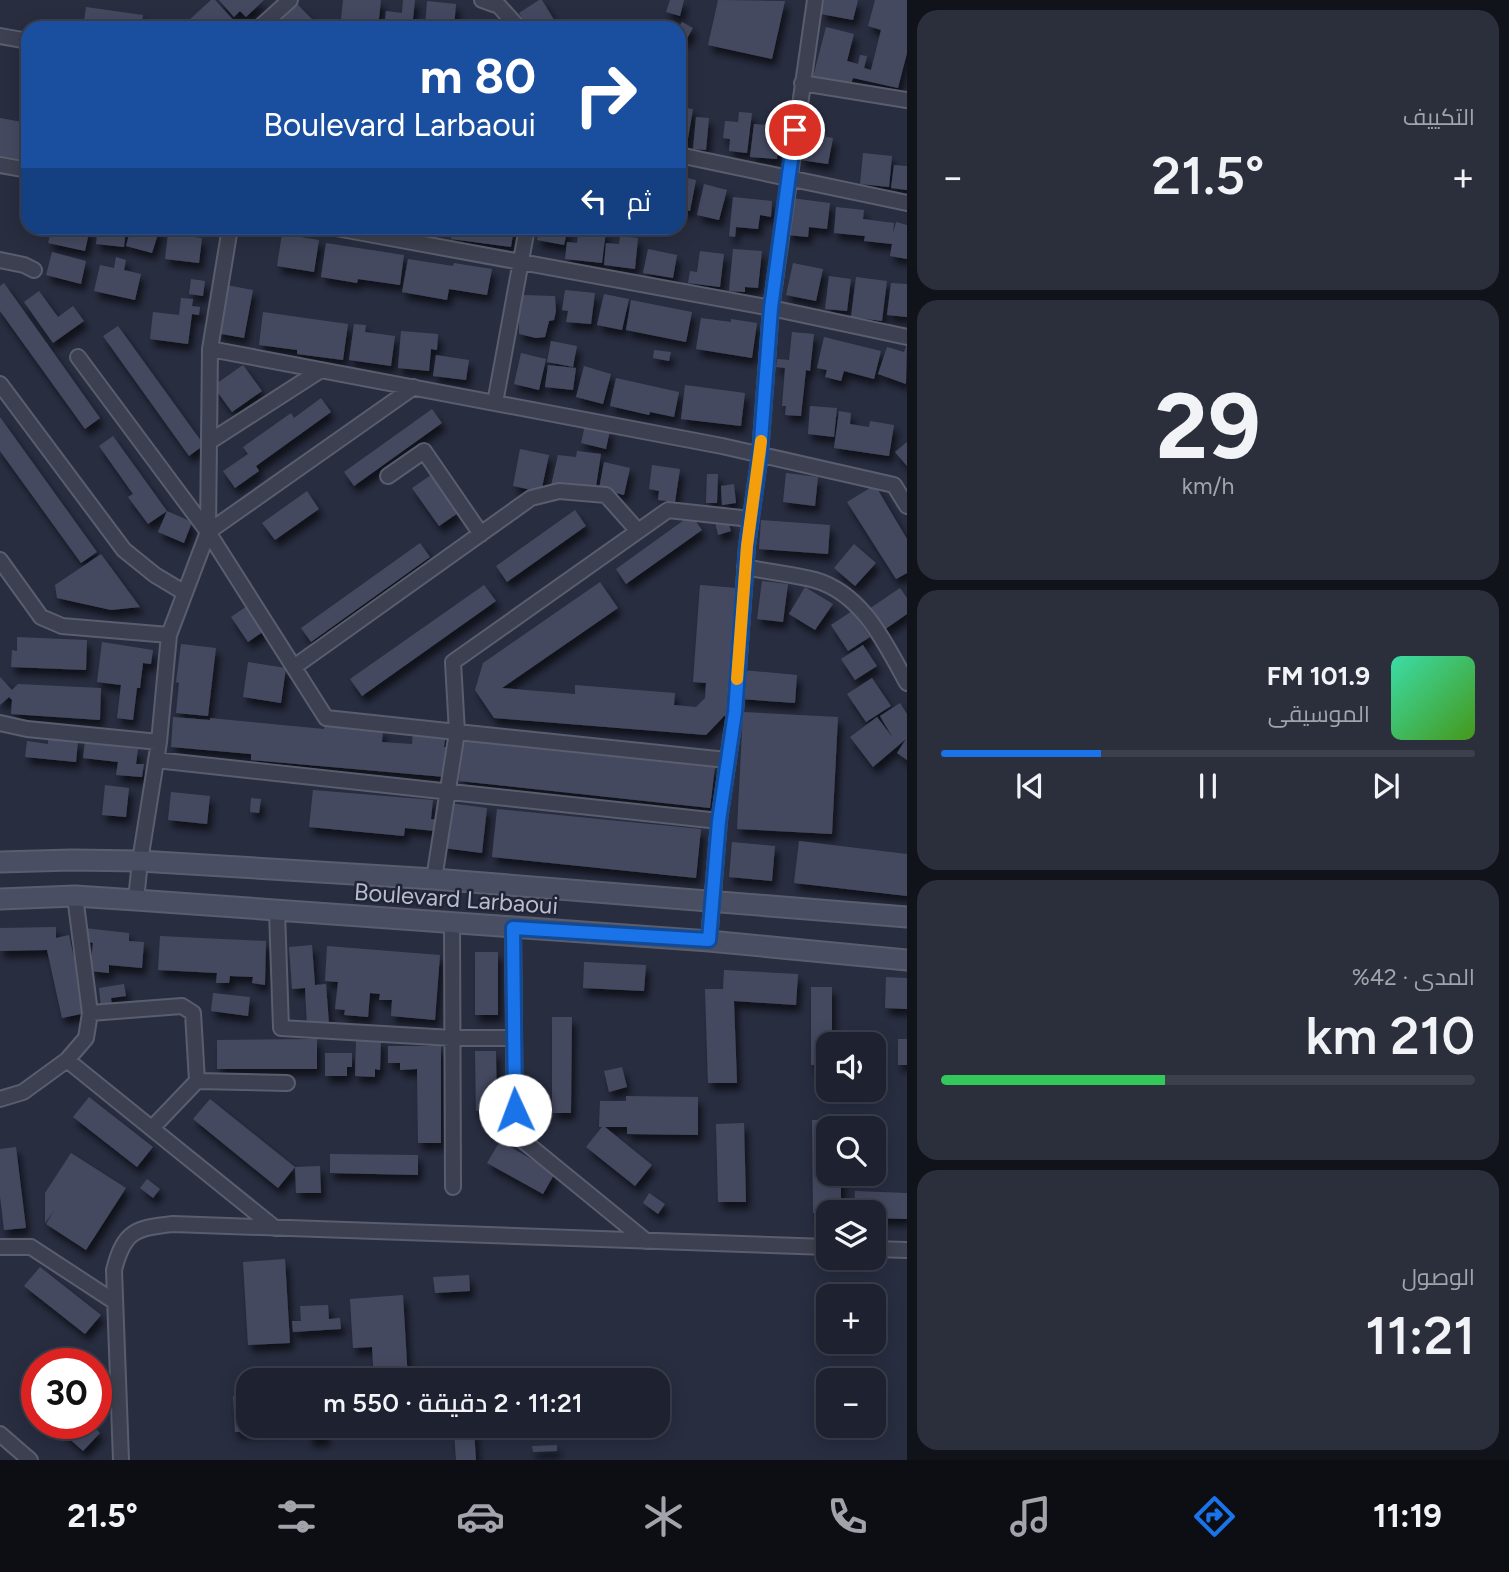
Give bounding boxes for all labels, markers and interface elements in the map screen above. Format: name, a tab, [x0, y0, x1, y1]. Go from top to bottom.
text: 80 m	[420, 46, 536, 105]
icon: right	[560, 49, 651, 140]
pin	[765, 100, 825, 160]
text: التكييف	[1403, 103, 1475, 131]
text: Boulevard Larbaoui	[263, 106, 536, 144]
icon: arrive	[776, 111, 814, 149]
text: 21.5°	[1151, 145, 1265, 207]
text: −	[941, 154, 965, 200]
text: +	[1451, 154, 1475, 200]
icon: left	[575, 182, 613, 220]
text: ثم	[627, 186, 651, 218]
text: 29	[1155, 372, 1261, 481]
text: km/h	[1182, 472, 1234, 500]
text: 101.9 FM	[1267, 660, 1370, 692]
text: الموسيقى	[1268, 700, 1370, 728]
icon: previous	[1011, 767, 1049, 805]
icon: pause	[1189, 767, 1227, 805]
icon: next	[1367, 767, 1405, 805]
street label: Boulevard Larbaoui	[353, 877, 559, 920]
text: المدى · 42%	[1352, 963, 1475, 991]
text: 210 km	[1306, 1005, 1475, 1067]
map controls	[816, 1032, 886, 1438]
button: sound	[816, 1032, 886, 1102]
position arrow	[478, 1073, 552, 1147]
button: search	[816, 1116, 886, 1186]
button: layers	[816, 1200, 886, 1270]
text: الوصول	[1402, 1263, 1475, 1291]
button: +	[816, 1284, 886, 1354]
text: 11:21	[1365, 1305, 1475, 1367]
speed limit sign: 30	[21, 1348, 112, 1439]
button: −	[816, 1368, 886, 1438]
text: 11:21 · 2 دقيقة · 550 m	[323, 1387, 583, 1419]
icon: filters	[272, 1492, 321, 1541]
icon: car	[456, 1492, 505, 1541]
icon: climate	[639, 1492, 688, 1541]
icon: phone	[823, 1492, 872, 1541]
icon: music	[1006, 1492, 1055, 1541]
icon: directions	[1190, 1492, 1239, 1541]
text: 21.5°	[67, 1497, 138, 1535]
text: 11:19	[1373, 1497, 1442, 1535]

